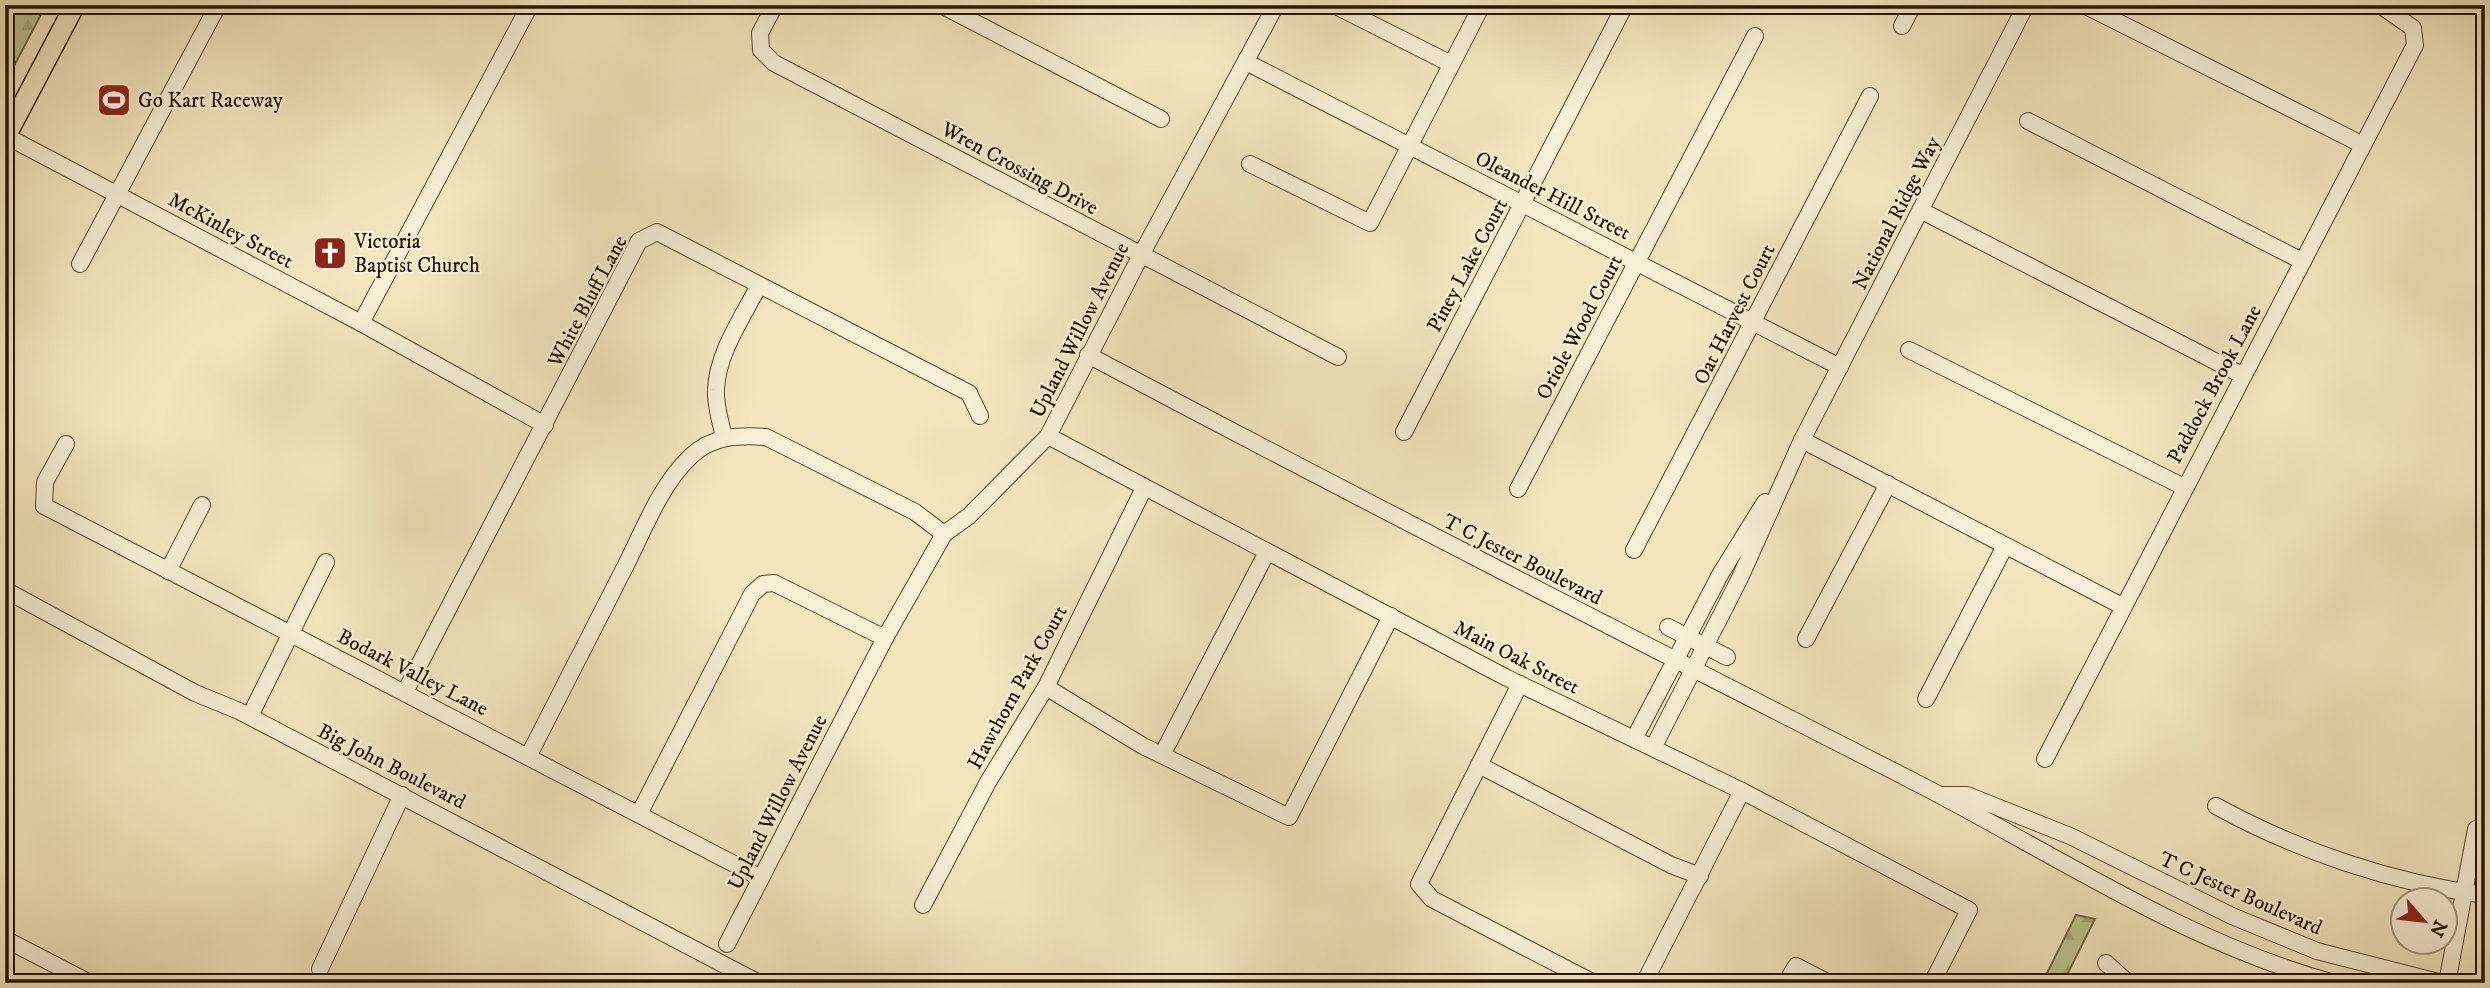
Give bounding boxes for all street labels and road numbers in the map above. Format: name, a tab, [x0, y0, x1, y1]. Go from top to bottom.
street label: Wren Crossing Drive	[936, 116, 1103, 221]
street label: National Ridge Way	[1847, 131, 1947, 295]
street label: Oleander Hill Street	[1471, 146, 1635, 246]
street label: McKinley Street	[163, 187, 298, 275]
street label: Piney Lake Court	[1422, 194, 1514, 337]
street label: White Bluff Lane	[542, 231, 634, 373]
street label: Upland Willow Avenue	[1024, 238, 1135, 422]
street label: Oat Harvest Court	[1688, 239, 1782, 389]
street label: Oriole Wood Court	[1531, 250, 1629, 404]
street label: Paddock Brook Lane	[2162, 300, 2268, 468]
street label: T C Jester Boulevard	[1439, 509, 1607, 611]
street label: Hawthorn Park Court	[962, 601, 1074, 774]
street label: Main Oak Street	[1449, 615, 1584, 701]
street label: Bodark Valley Lane	[333, 624, 493, 722]
street label: Upland Willow Avenue	[722, 710, 833, 894]
street label: Big John Boulevard	[313, 718, 470, 816]
street label: T C Jester Boulevard	[2155, 846, 2326, 942]

